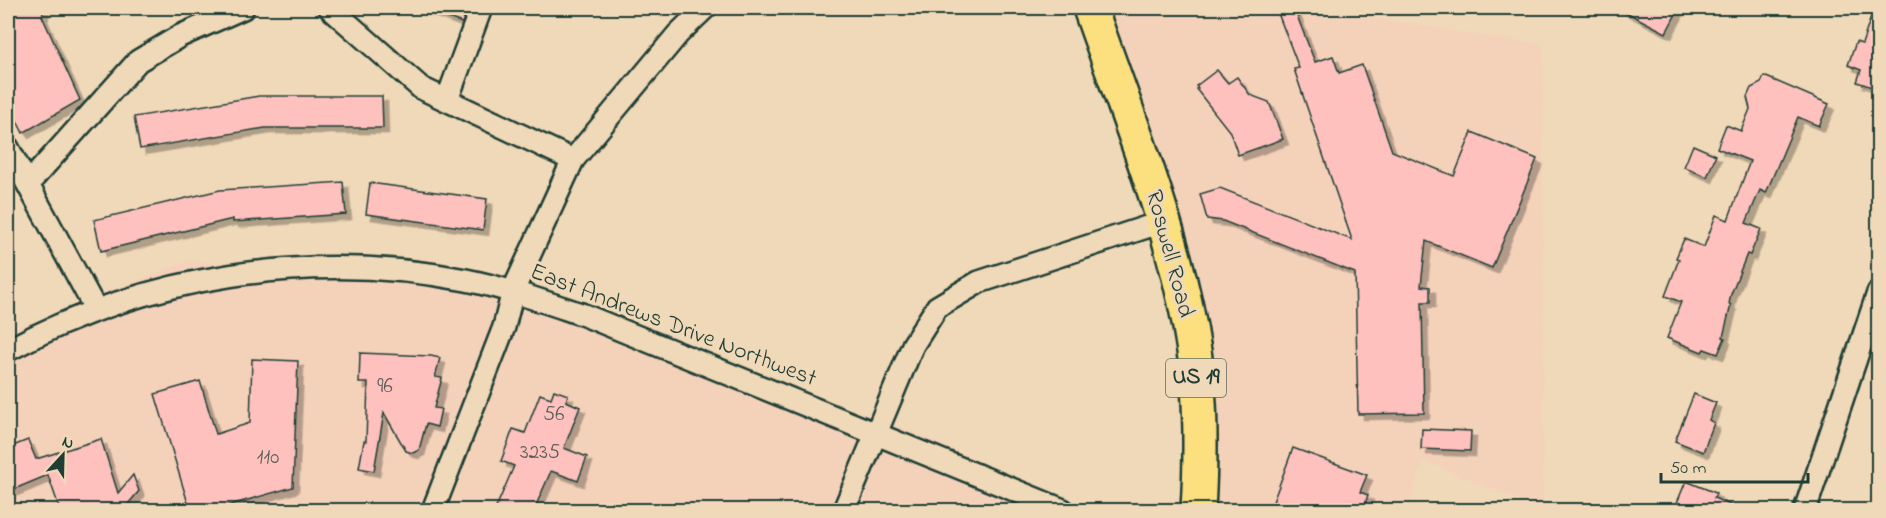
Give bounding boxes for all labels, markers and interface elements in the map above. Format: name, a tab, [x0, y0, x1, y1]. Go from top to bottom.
street label: Roswell Road	[1135, 186, 1203, 322]
street label: East Andrews Drive Northwest	[525, 255, 821, 397]
road number: US 19	[1166, 359, 1226, 397]
house number: 96	[377, 372, 393, 402]
house number: 56	[543, 400, 565, 430]
north arrow	[33, 425, 93, 485]
text: N	[58, 430, 78, 456]
house number: 3235	[520, 438, 560, 468]
house number: 110	[257, 443, 279, 473]
scale bar	[1661, 446, 1808, 484]
text: 50 m	[1670, 456, 1707, 482]

